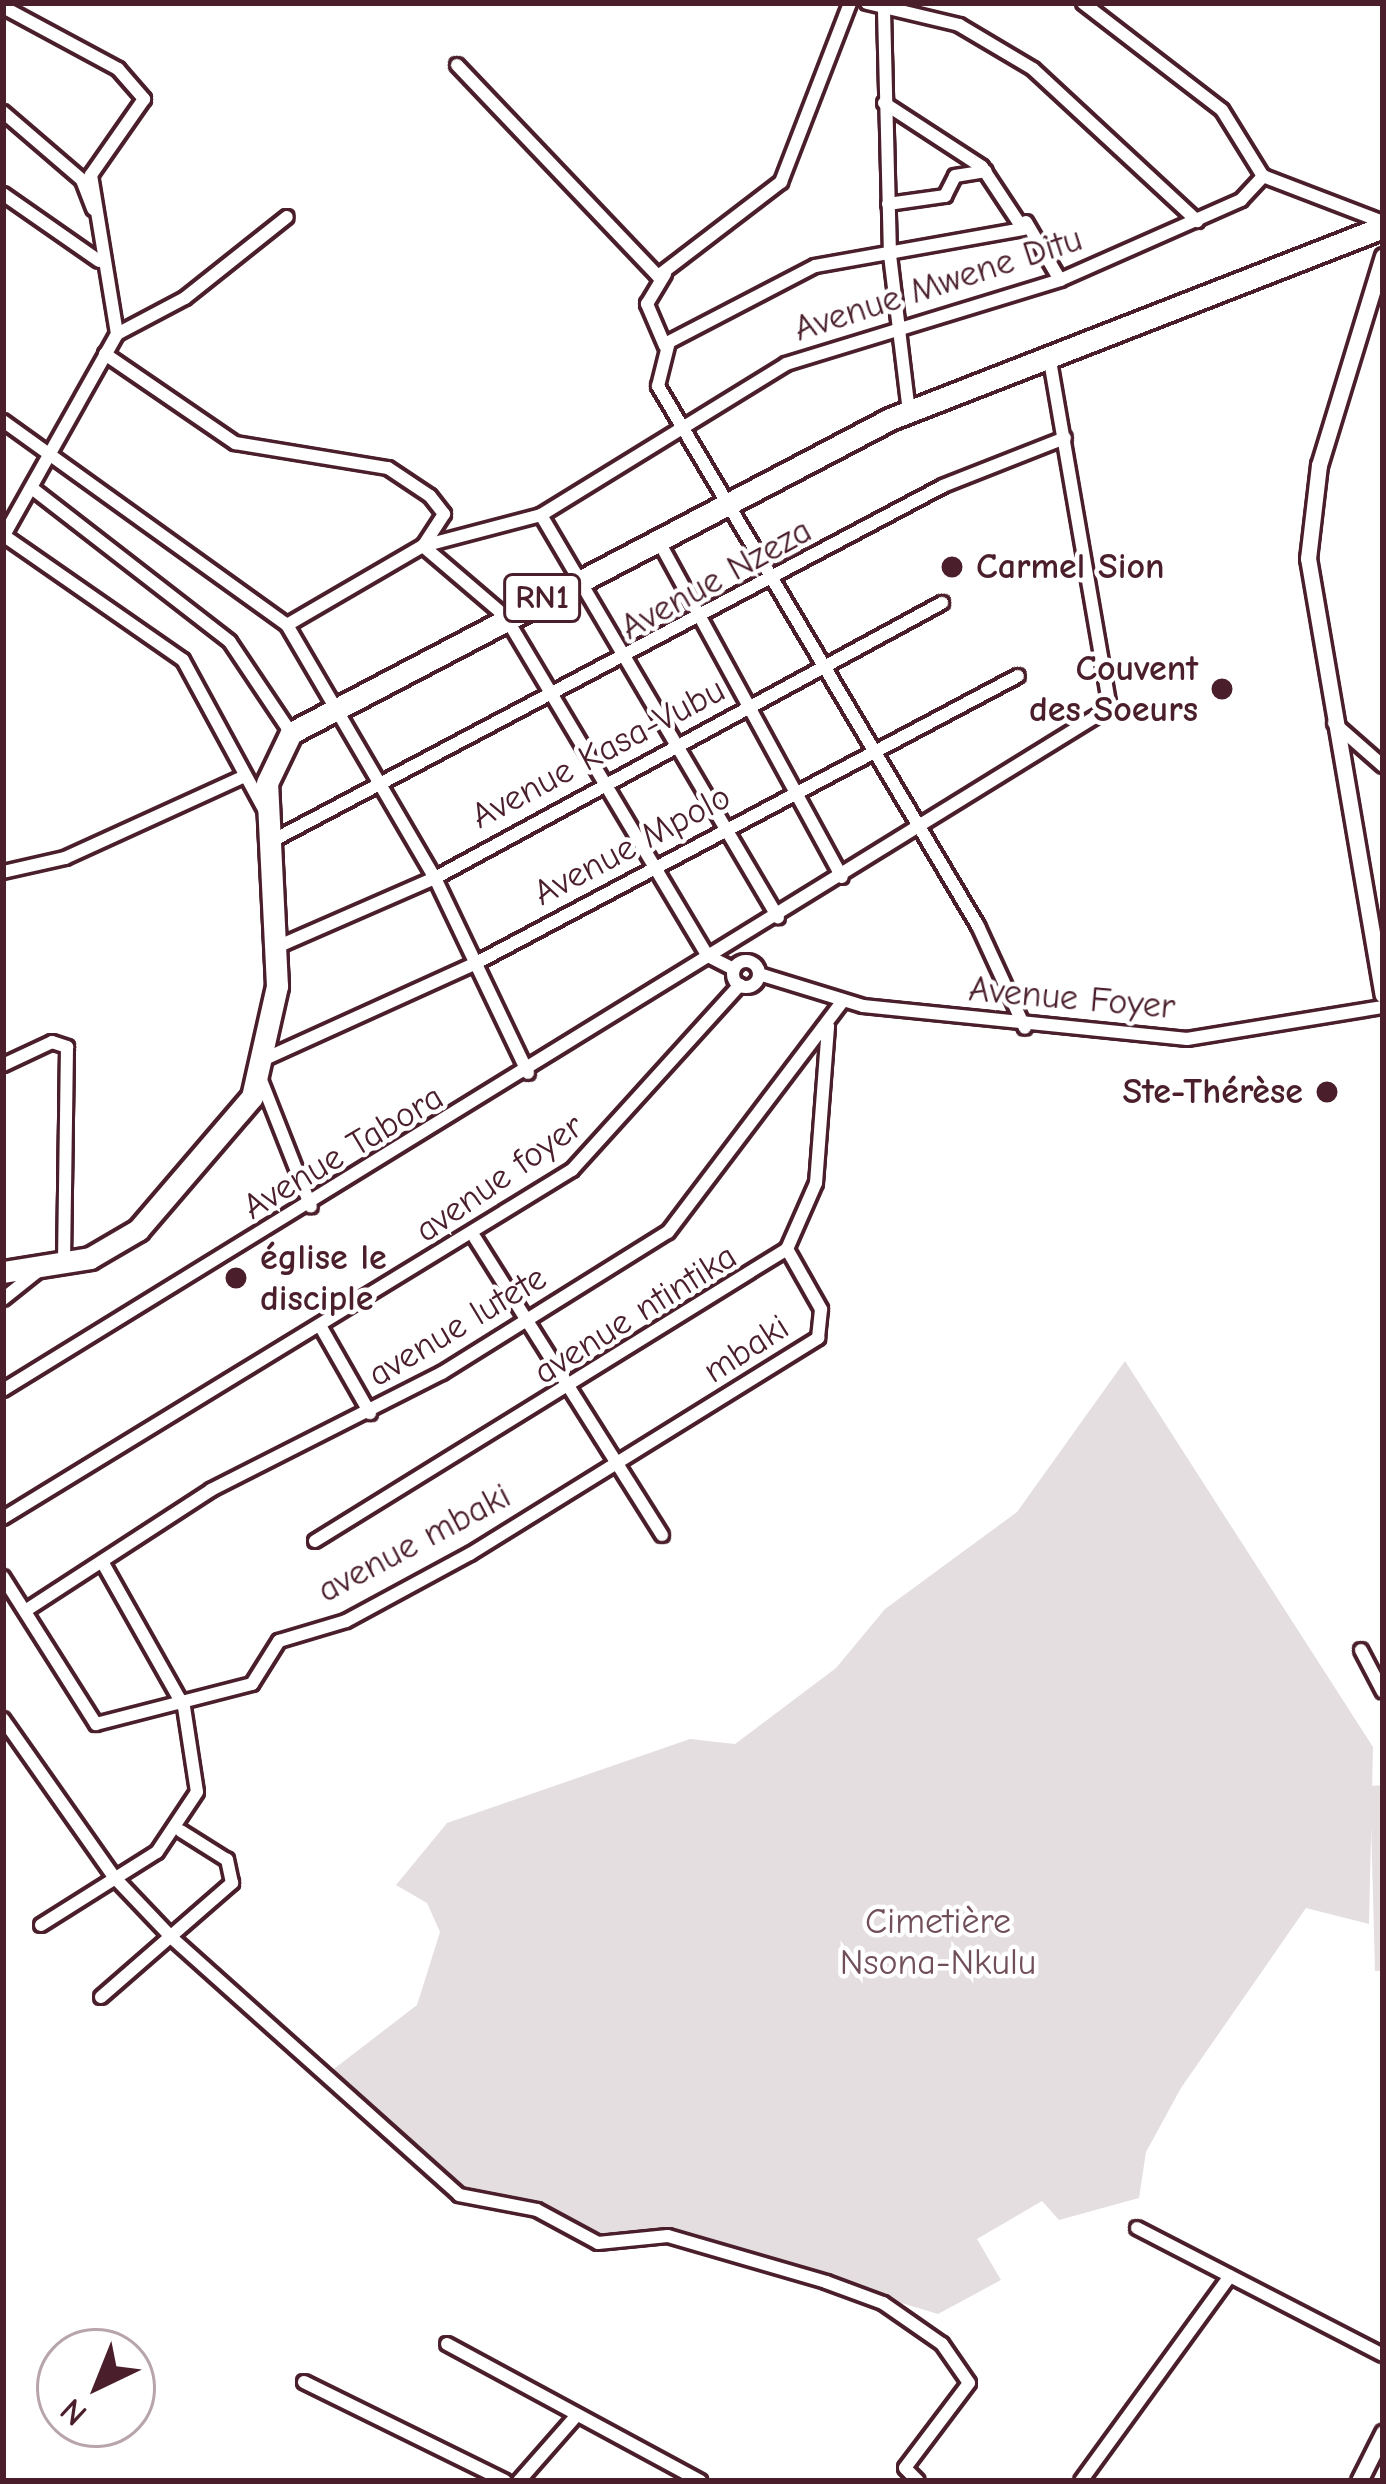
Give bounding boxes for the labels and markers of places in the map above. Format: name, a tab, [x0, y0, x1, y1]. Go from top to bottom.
place label: Carmel Sion	[976, 545, 1165, 589]
marker: Carmel Sion	[939, 554, 965, 580]
place label: Couvent des Soeurs	[1029, 646, 1198, 731]
marker: Couvent des Soeurs	[1209, 676, 1235, 702]
place label: Ste-Thérèse	[1123, 1070, 1303, 1114]
marker: Ste-Thérèse	[1314, 1079, 1340, 1105]
place label: église le disciple	[260, 1235, 387, 1320]
marker: église le disciple	[223, 1265, 249, 1291]

